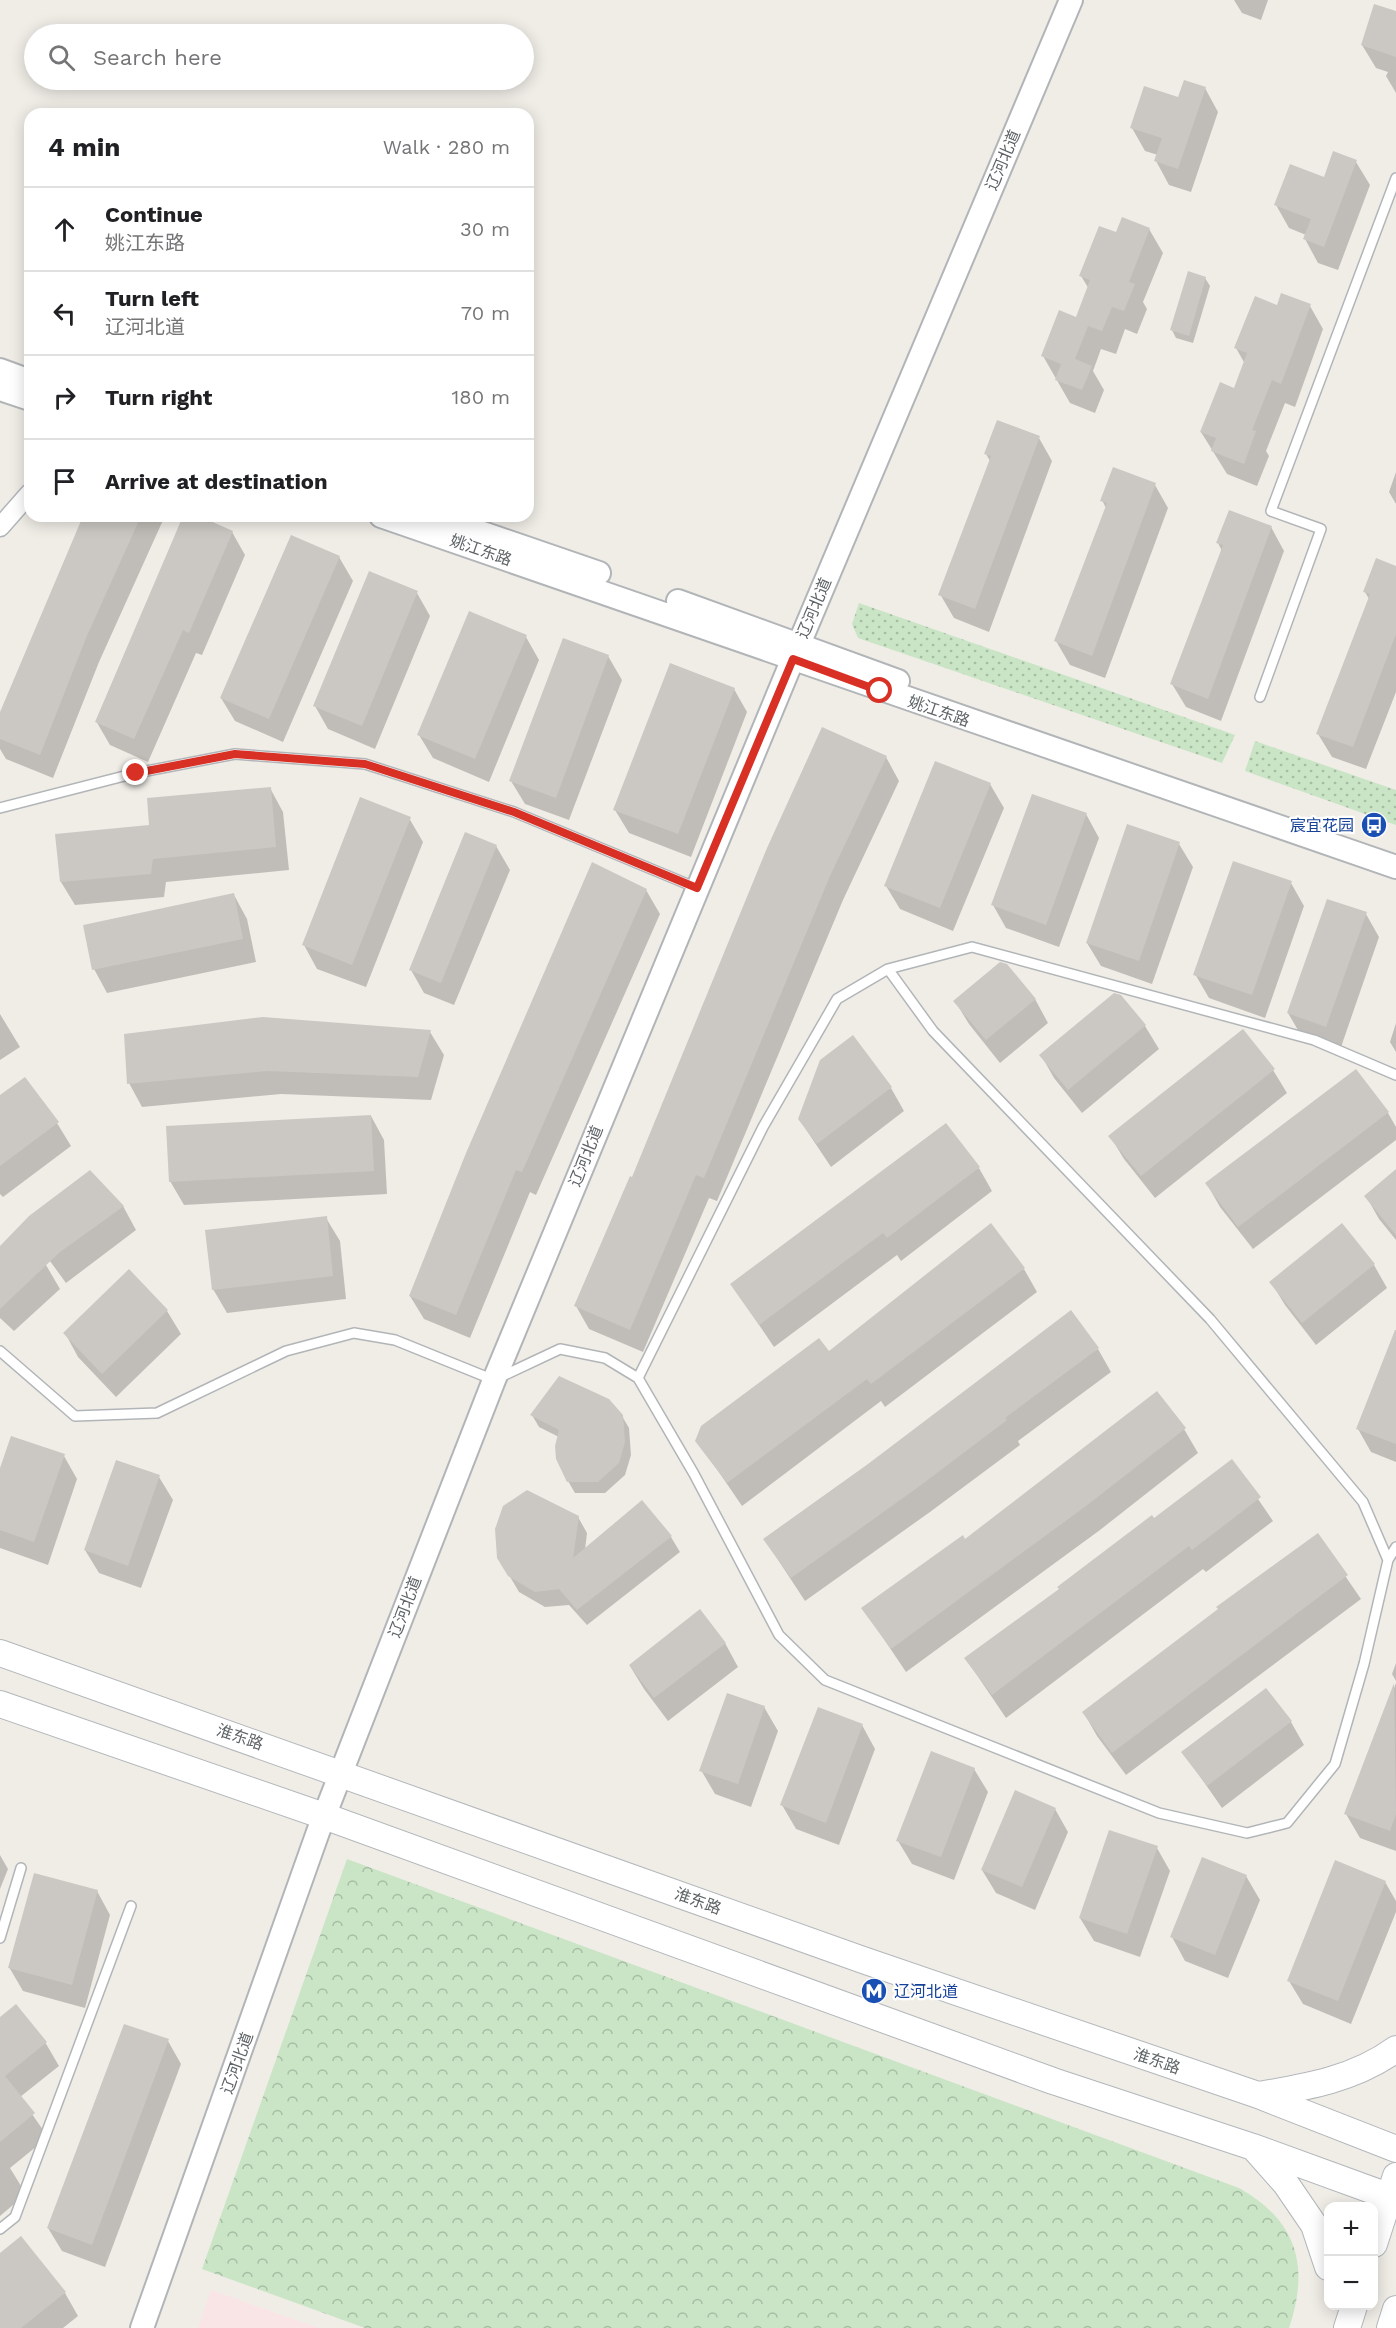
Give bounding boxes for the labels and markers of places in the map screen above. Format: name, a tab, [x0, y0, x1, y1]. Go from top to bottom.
bus stop icon: 宸宜花园	[1359, 810, 1389, 840]
place label: 宸宜花园	[1290, 816, 1354, 835]
metro station icon: 辽河北道	[859, 1976, 889, 2006]
place label: 辽河北道	[894, 1982, 958, 2001]

